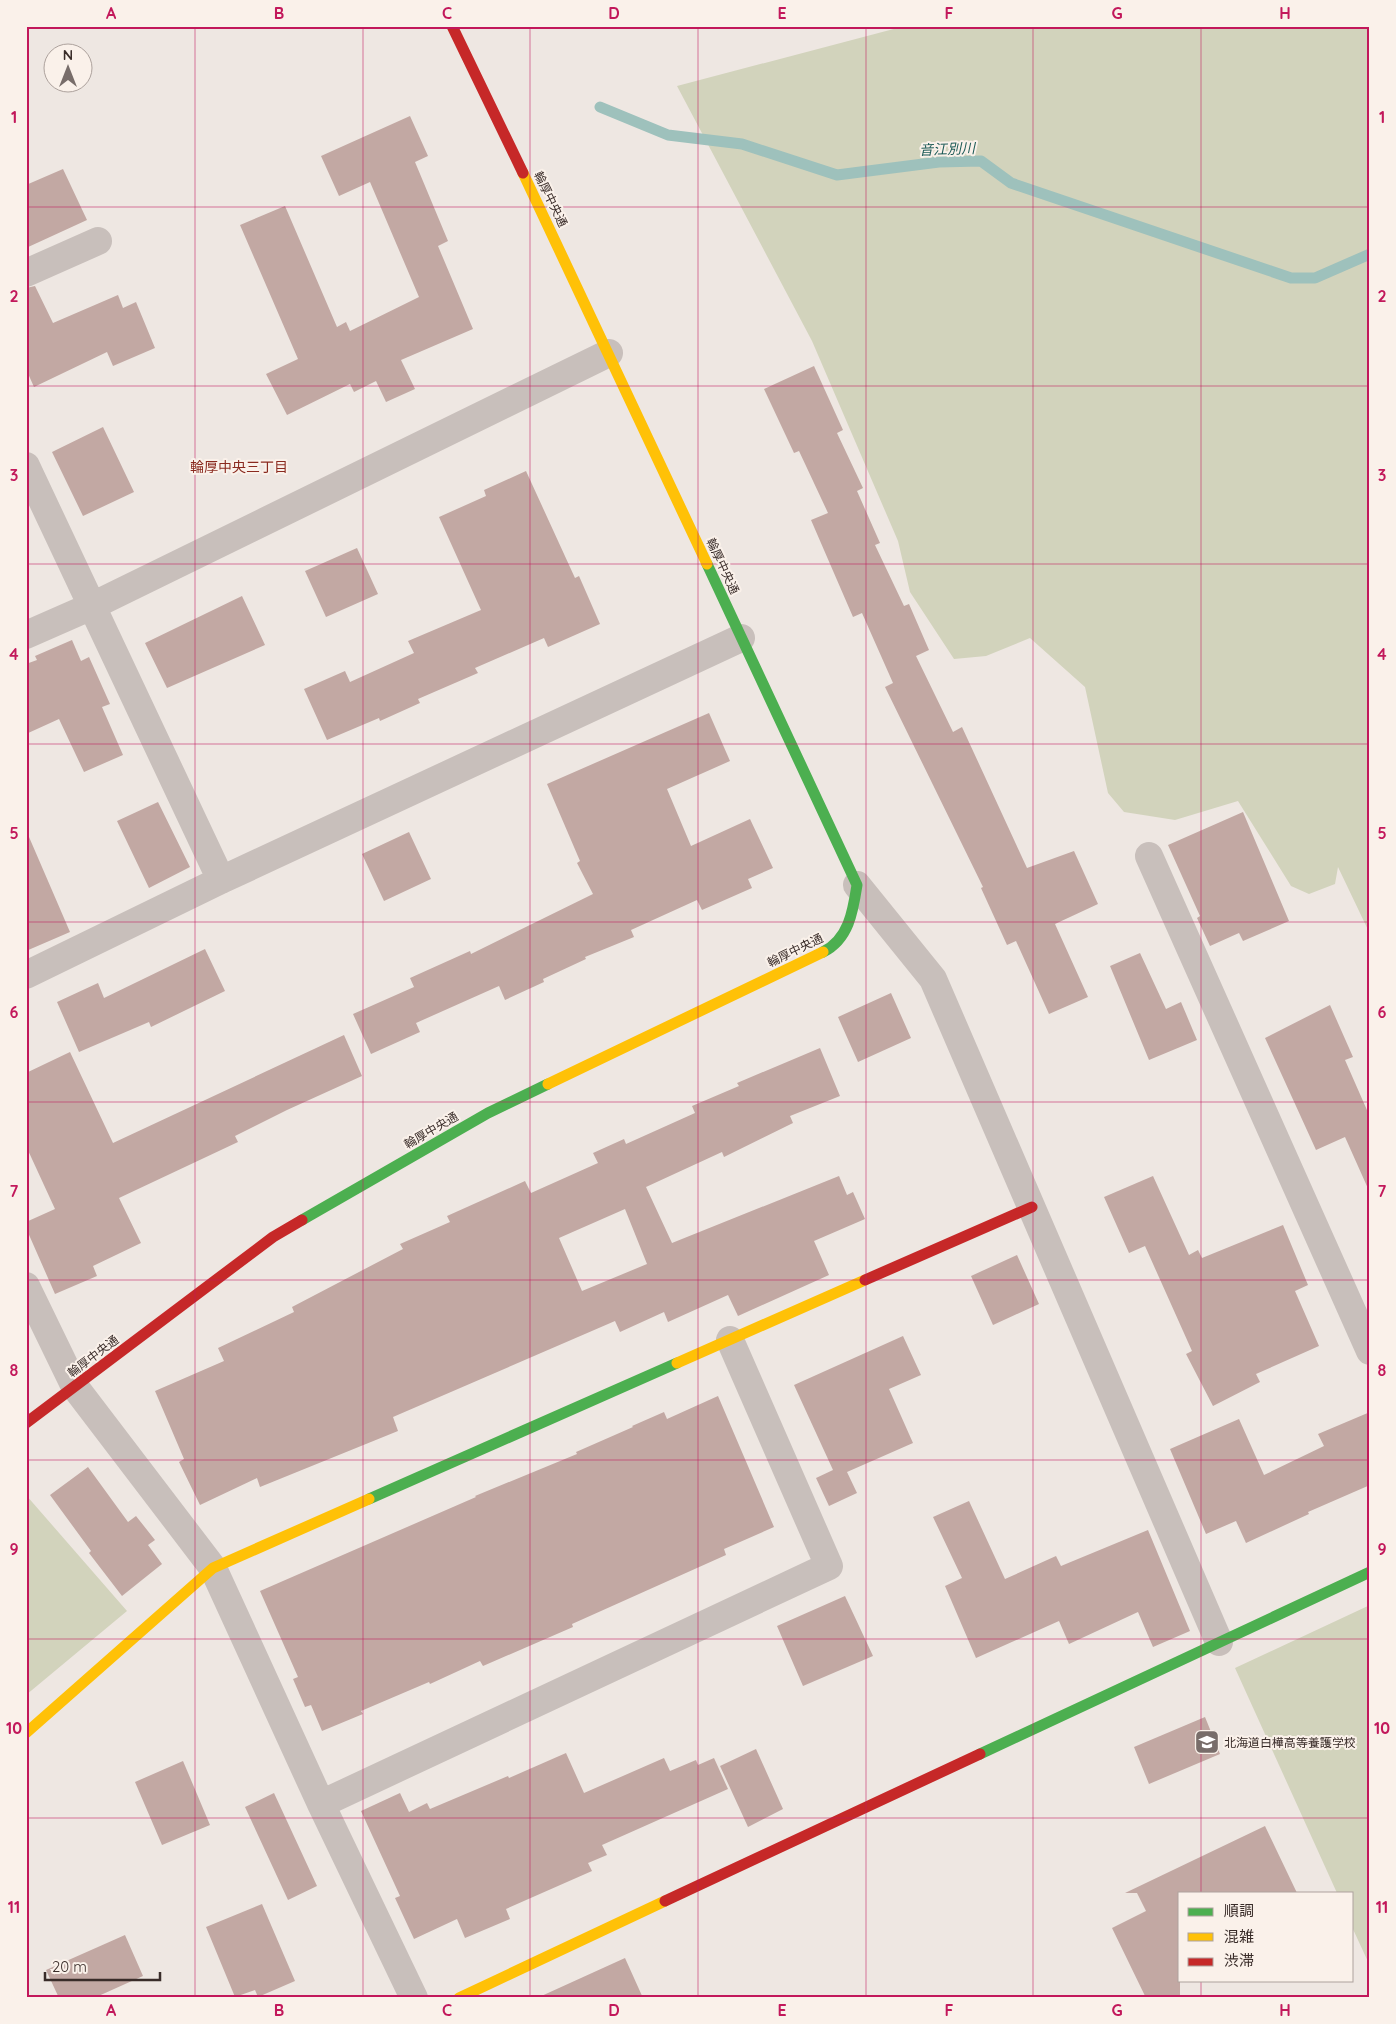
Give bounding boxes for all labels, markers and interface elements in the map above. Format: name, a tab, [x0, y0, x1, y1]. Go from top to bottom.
text: A	[106, 3, 117, 23]
text: B	[274, 3, 284, 23]
text: C	[442, 3, 452, 23]
text: D	[608, 3, 620, 23]
text: E	[777, 3, 787, 23]
text: F	[945, 3, 954, 23]
text: G	[1111, 3, 1123, 23]
text: H	[1279, 3, 1291, 23]
north arrow	[42, 42, 92, 92]
text: N	[63, 46, 73, 64]
text: 1	[11, 107, 17, 127]
text: 1	[1379, 107, 1385, 127]
water label: 音江別川	[919, 139, 977, 159]
street label: 輪厚中央通	[531, 169, 571, 229]
text: 2	[9, 286, 19, 306]
text: 2	[1377, 286, 1387, 306]
district label: 輪厚中央三丁目	[190, 458, 288, 476]
text: 3	[10, 465, 18, 485]
text: 3	[1378, 465, 1386, 485]
street label: 輪厚中央通	[704, 536, 742, 596]
text: 4	[9, 644, 19, 664]
text: 4	[1377, 644, 1387, 664]
text: 5	[9, 823, 19, 843]
text: 5	[1377, 823, 1387, 843]
street label: 輪厚中央通	[765, 930, 825, 970]
text: 6	[10, 1002, 19, 1022]
text: 6	[1378, 1002, 1387, 1022]
street label: 輪厚中央通	[401, 1109, 461, 1151]
text: 7	[10, 1181, 19, 1201]
text: 7	[1378, 1181, 1387, 1201]
street label: 輪厚中央通	[65, 1332, 121, 1380]
text: 8	[10, 1360, 19, 1380]
text: 8	[1378, 1360, 1387, 1380]
text: 9	[9, 1539, 19, 1559]
text: 9	[1377, 1539, 1387, 1559]
text: 10	[6, 1718, 22, 1738]
text: 10	[1374, 1718, 1390, 1738]
school or university icon: 北海道白樺高等養護学校	[1194, 1729, 1220, 1755]
place label: 北海道白樺高等養護学校	[1224, 1735, 1356, 1750]
legend	[1178, 1892, 1354, 1982]
text: 11	[8, 1897, 20, 1917]
text: 11	[1376, 1897, 1388, 1917]
text: 順調	[1224, 1901, 1254, 1920]
text: 混雑	[1224, 1927, 1254, 1946]
scale bar	[45, 1949, 160, 1981]
text: 渋滞	[1224, 1951, 1254, 1970]
text: 20 m	[52, 1957, 87, 1976]
text: A	[106, 2000, 117, 2020]
text: B	[274, 2000, 284, 2020]
text: C	[442, 2000, 452, 2020]
text: D	[608, 2000, 620, 2020]
text: E	[777, 2000, 787, 2020]
text: F	[945, 2000, 954, 2020]
text: G	[1111, 2000, 1123, 2020]
text: H	[1279, 2000, 1291, 2020]

